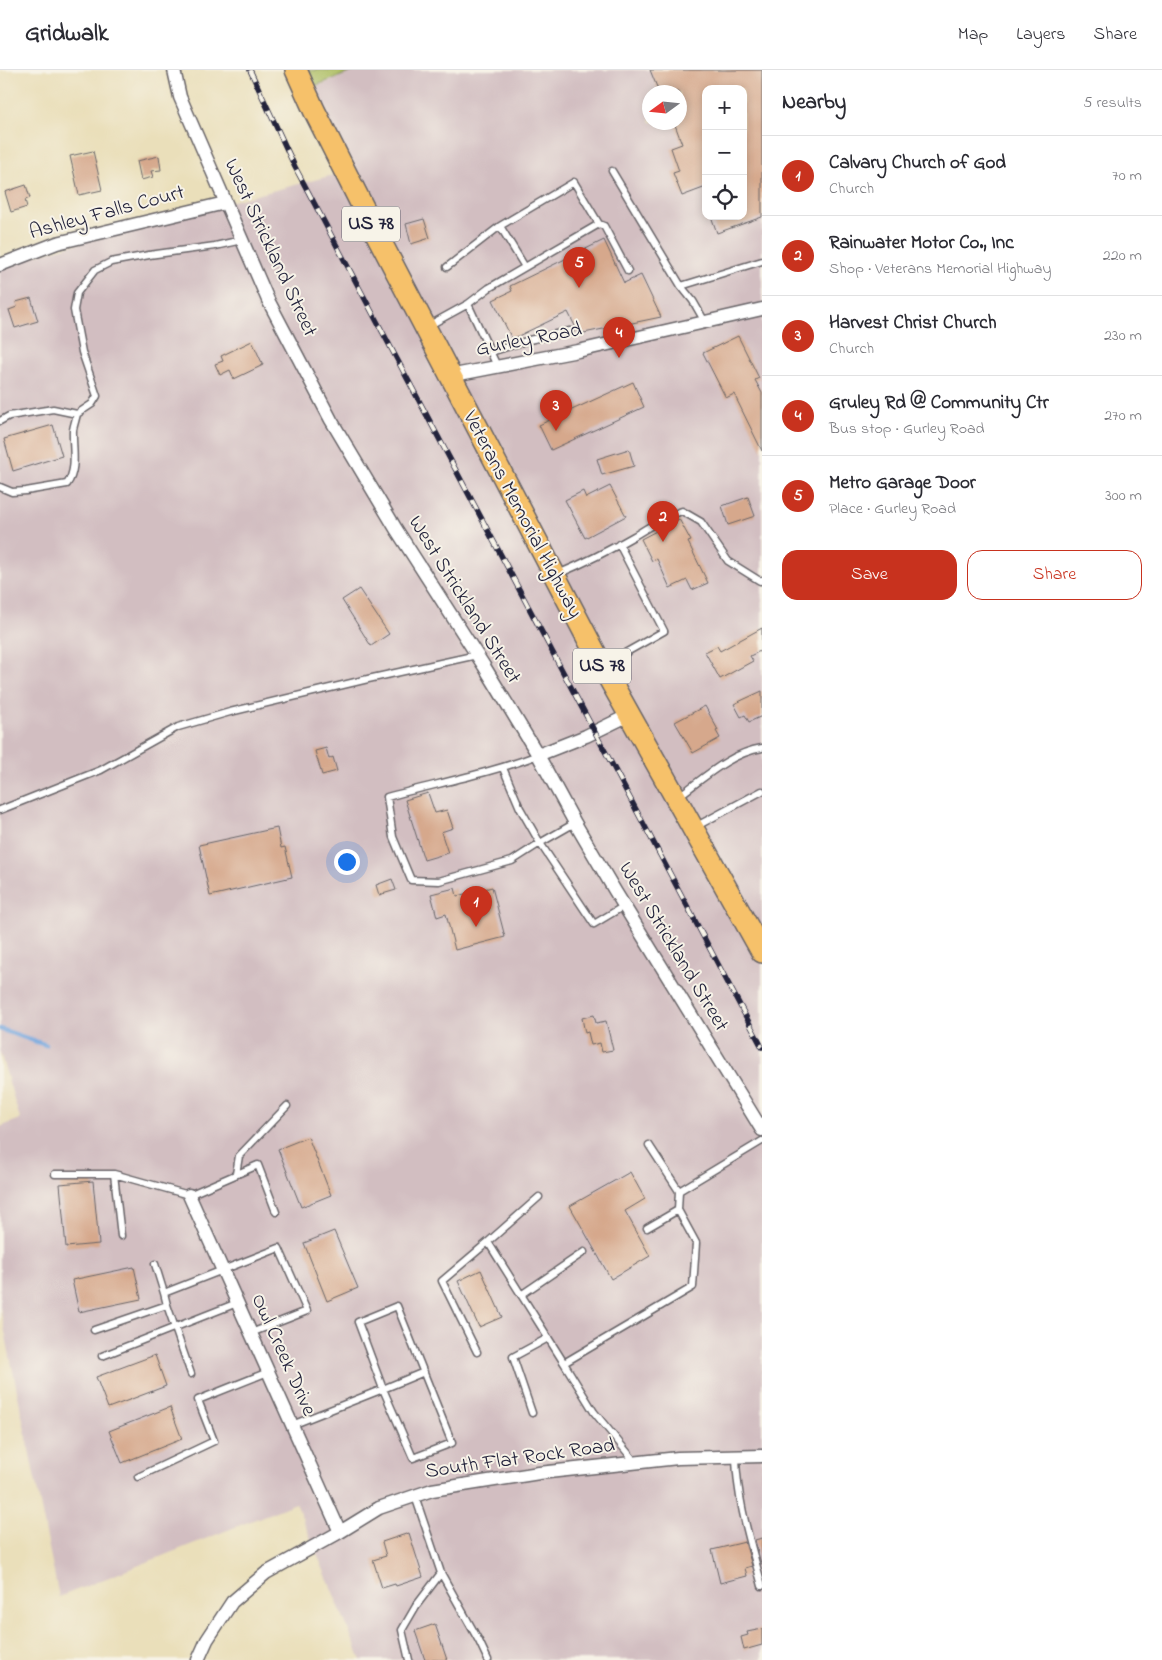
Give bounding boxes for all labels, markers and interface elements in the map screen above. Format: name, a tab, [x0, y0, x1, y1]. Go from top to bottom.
text: Gridwalk	[25, 17, 109, 52]
text: Map	[958, 22, 988, 48]
text: Layers	[1016, 22, 1066, 48]
text: Share	[1094, 22, 1137, 48]
north arrow	[642, 85, 687, 130]
map controls	[702, 85, 747, 220]
button: +	[702, 85, 747, 130]
text: Nearby	[782, 88, 846, 118]
text: 5 results	[1083, 91, 1142, 115]
button: −	[702, 130, 747, 175]
text: Calvary Church of God	[829, 150, 1006, 177]
street label: West Strickland Street	[216, 154, 324, 342]
text: 1	[795, 164, 801, 188]
text: 70 m	[1112, 164, 1142, 188]
button: locate	[702, 175, 747, 220]
text: Church	[829, 177, 874, 201]
street label: Ashley Falls Court	[26, 178, 188, 250]
road number: US 78	[342, 206, 400, 242]
text: Rainwater Motor Co., Inc	[829, 230, 1014, 257]
text: 2	[794, 244, 802, 268]
text: 220 m	[1103, 244, 1142, 268]
pin: 5	[563, 247, 595, 288]
text: Shop · Veterans Memorial Highway	[829, 257, 1051, 281]
text: Harvest Christ Church	[829, 310, 997, 337]
street label: Gurley Road	[474, 315, 585, 367]
pin: 4	[603, 317, 635, 358]
text: 3	[795, 324, 801, 348]
text: 230 m	[1104, 324, 1142, 348]
text: Church	[829, 337, 874, 361]
pin: 3	[540, 390, 572, 431]
text: Gruley Rd @ Community Ctr	[829, 390, 1049, 417]
text: 4	[795, 404, 801, 428]
text: 270 m	[1104, 404, 1142, 428]
street label: Veterans Memorial Highway	[452, 405, 589, 625]
text: Bus stop · Gurley Road	[829, 417, 985, 441]
text: Metro Garage Door	[829, 470, 976, 497]
text: 5	[793, 484, 803, 508]
text: 300 m	[1105, 484, 1142, 508]
text: Place · Gurley Road	[829, 497, 956, 521]
pin: 2	[647, 501, 679, 542]
street label: West Strickland Street	[400, 510, 528, 690]
button: Save	[782, 550, 957, 600]
button: Share	[967, 550, 1142, 600]
road number: US 78	[573, 648, 631, 684]
your location	[334, 849, 360, 875]
street label: West Strickland Street	[610, 856, 736, 1038]
pin: 1	[460, 886, 492, 927]
street label: Owl Creek Drive	[243, 1289, 324, 1422]
street label: South Flat Rock Road	[423, 1431, 617, 1487]

